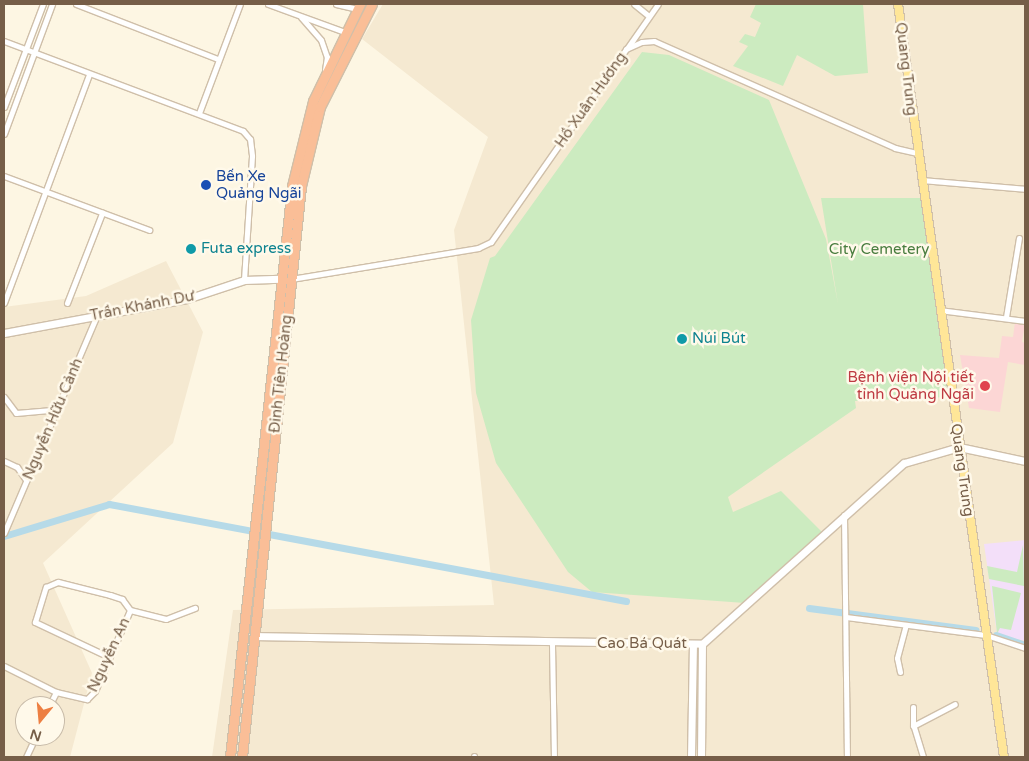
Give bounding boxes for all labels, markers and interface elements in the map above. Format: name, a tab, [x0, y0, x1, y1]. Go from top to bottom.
street label: Quang Trung	[891, 21, 921, 117]
street label: Hồ Xuân Hương	[551, 49, 631, 151]
place label: Bến Xe Quảng Ngãi	[216, 167, 302, 202]
marker: Bến Xe Quảng Ngãi	[200, 179, 212, 191]
place label: Futa express	[201, 240, 291, 258]
park label: City Cemetery	[829, 241, 929, 259]
marker: Futa express	[185, 243, 197, 255]
street label: Trần Khánh Dư	[88, 287, 196, 325]
street label: Đinh Tiên Hoàng	[266, 314, 296, 434]
place label: Núi Bút	[692, 330, 746, 348]
marker: Núi Bút	[676, 333, 688, 345]
street label: Nguyễn Hữu Cảnh	[19, 355, 87, 483]
place label: Bệnh viện Nội tiết tỉnh Quảng Ngãi	[848, 368, 974, 403]
marker: Bệnh viện Nội tiết tỉnh Quảng Ngãi	[978, 379, 992, 393]
street label: Quang Trung	[947, 422, 977, 518]
street label: Nguyễn An	[84, 615, 134, 695]
street label: Cao Bá Quát	[597, 635, 687, 653]
north arrow	[15, 696, 65, 746]
text: N	[28, 725, 44, 745]

